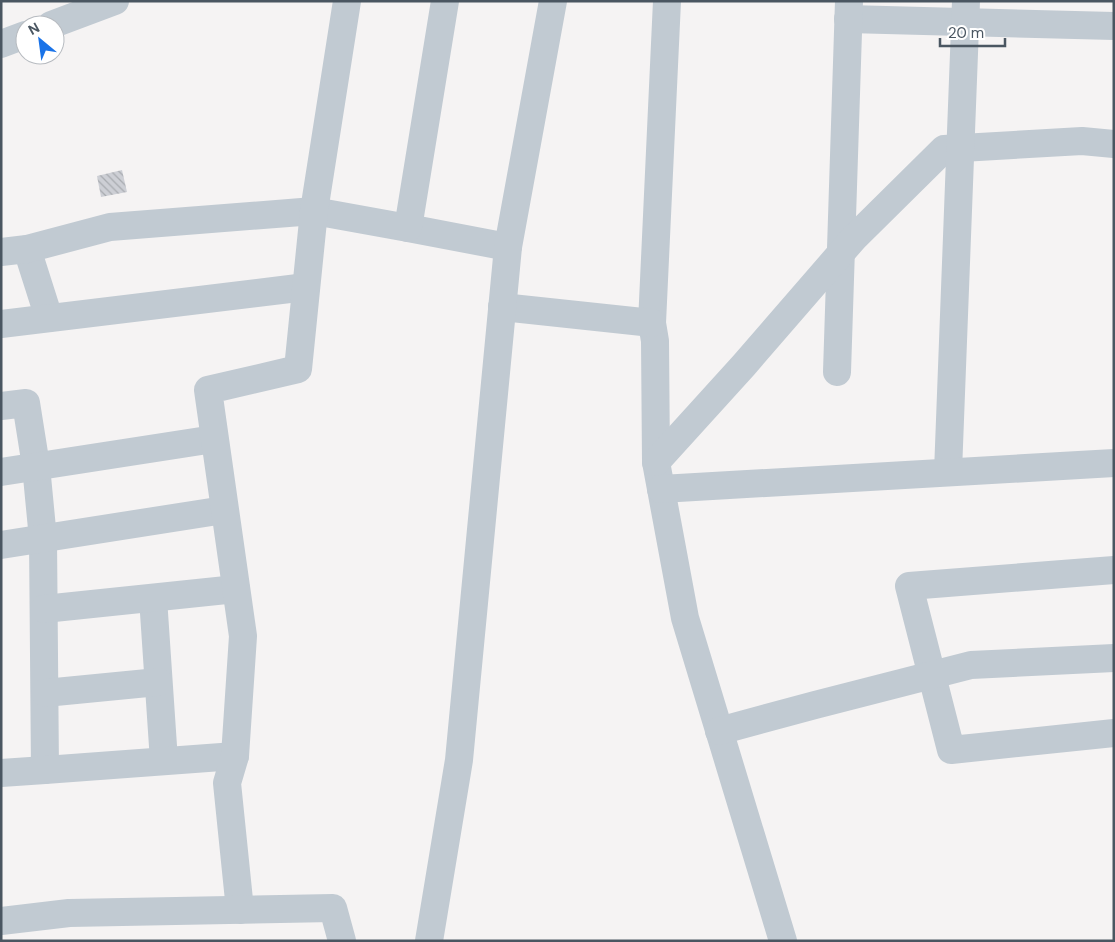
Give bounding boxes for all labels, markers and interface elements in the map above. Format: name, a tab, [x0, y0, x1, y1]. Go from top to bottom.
north arrow	[15, 15, 65, 65]
scale bar	[940, 15, 1005, 47]
text: N	[25, 18, 43, 39]
text: 20 m	[948, 23, 984, 43]

